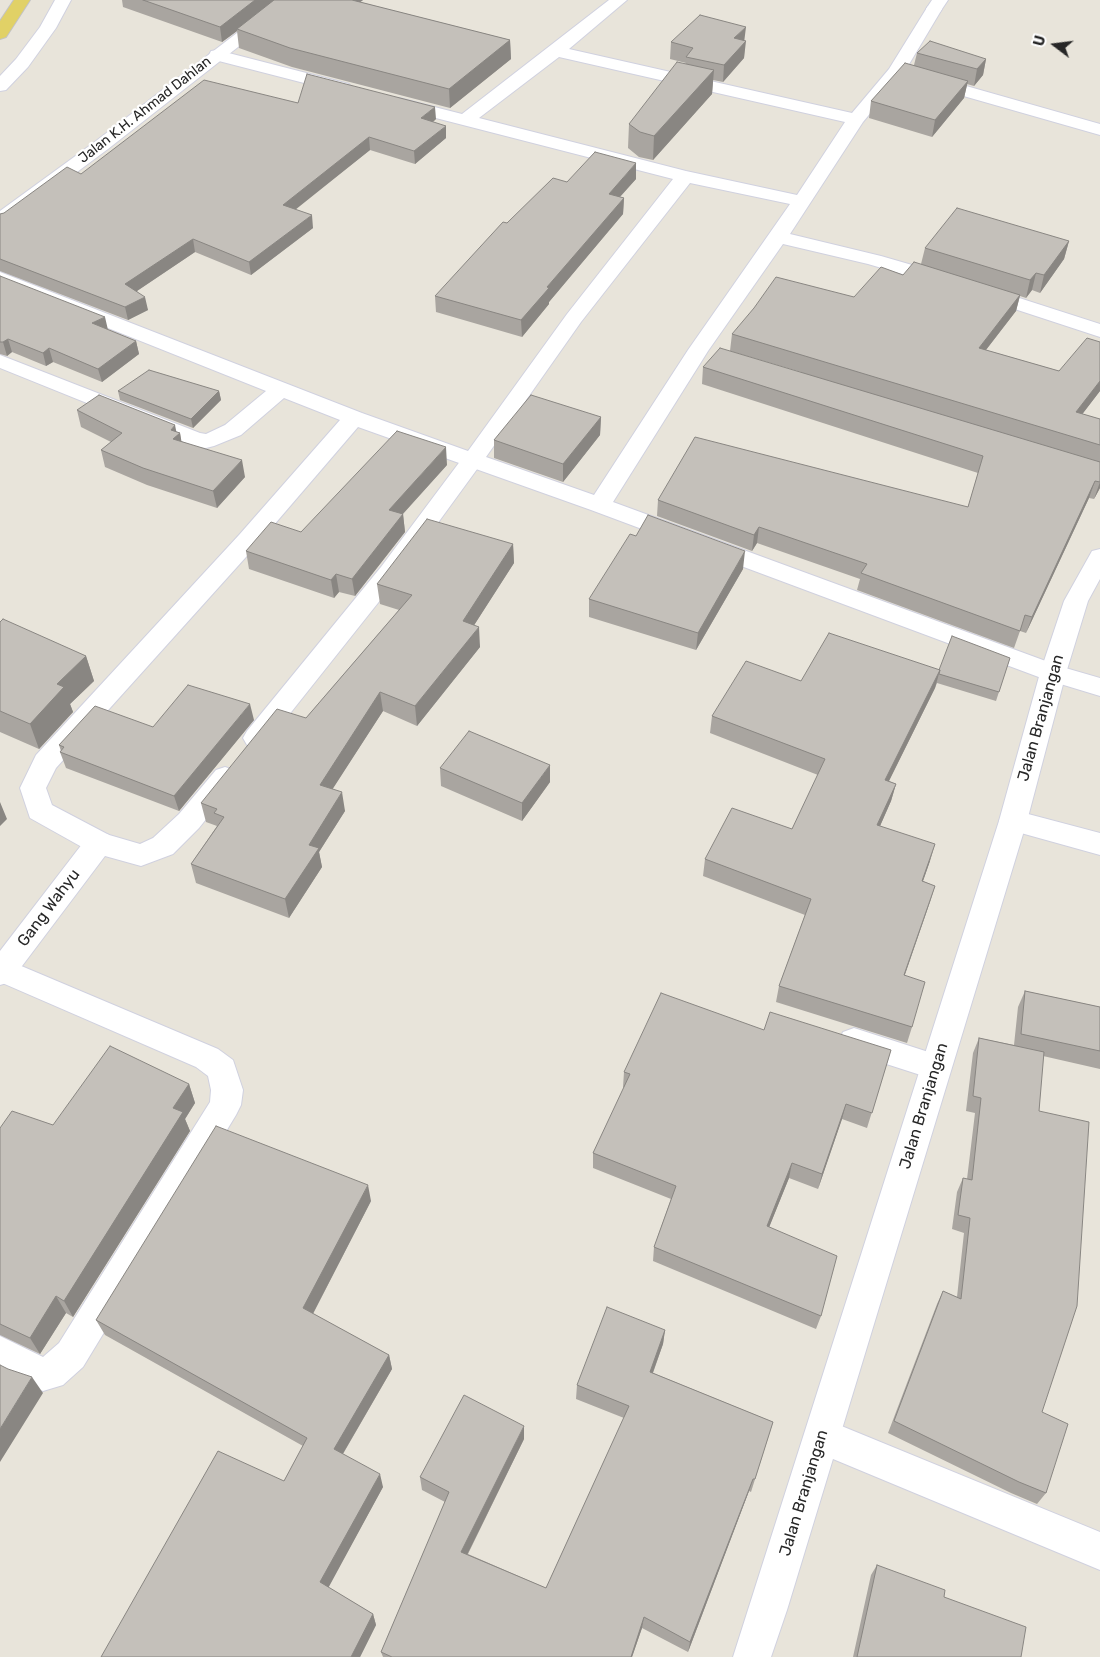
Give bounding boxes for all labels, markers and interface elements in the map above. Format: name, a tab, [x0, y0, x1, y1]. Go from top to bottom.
north arrow	[1030, 20, 1080, 70]
text: U	[1031, 34, 1050, 48]
street label: Jalan K.H. Ahmad Dahlan	[75, 53, 215, 167]
street label: Jalan Branjangan	[1014, 652, 1068, 784]
street label: Gang Wahyu	[14, 865, 84, 951]
street label: Jalan Branjangan	[896, 1041, 952, 1171]
street label: Jalan Branjangan	[776, 1428, 832, 1558]

